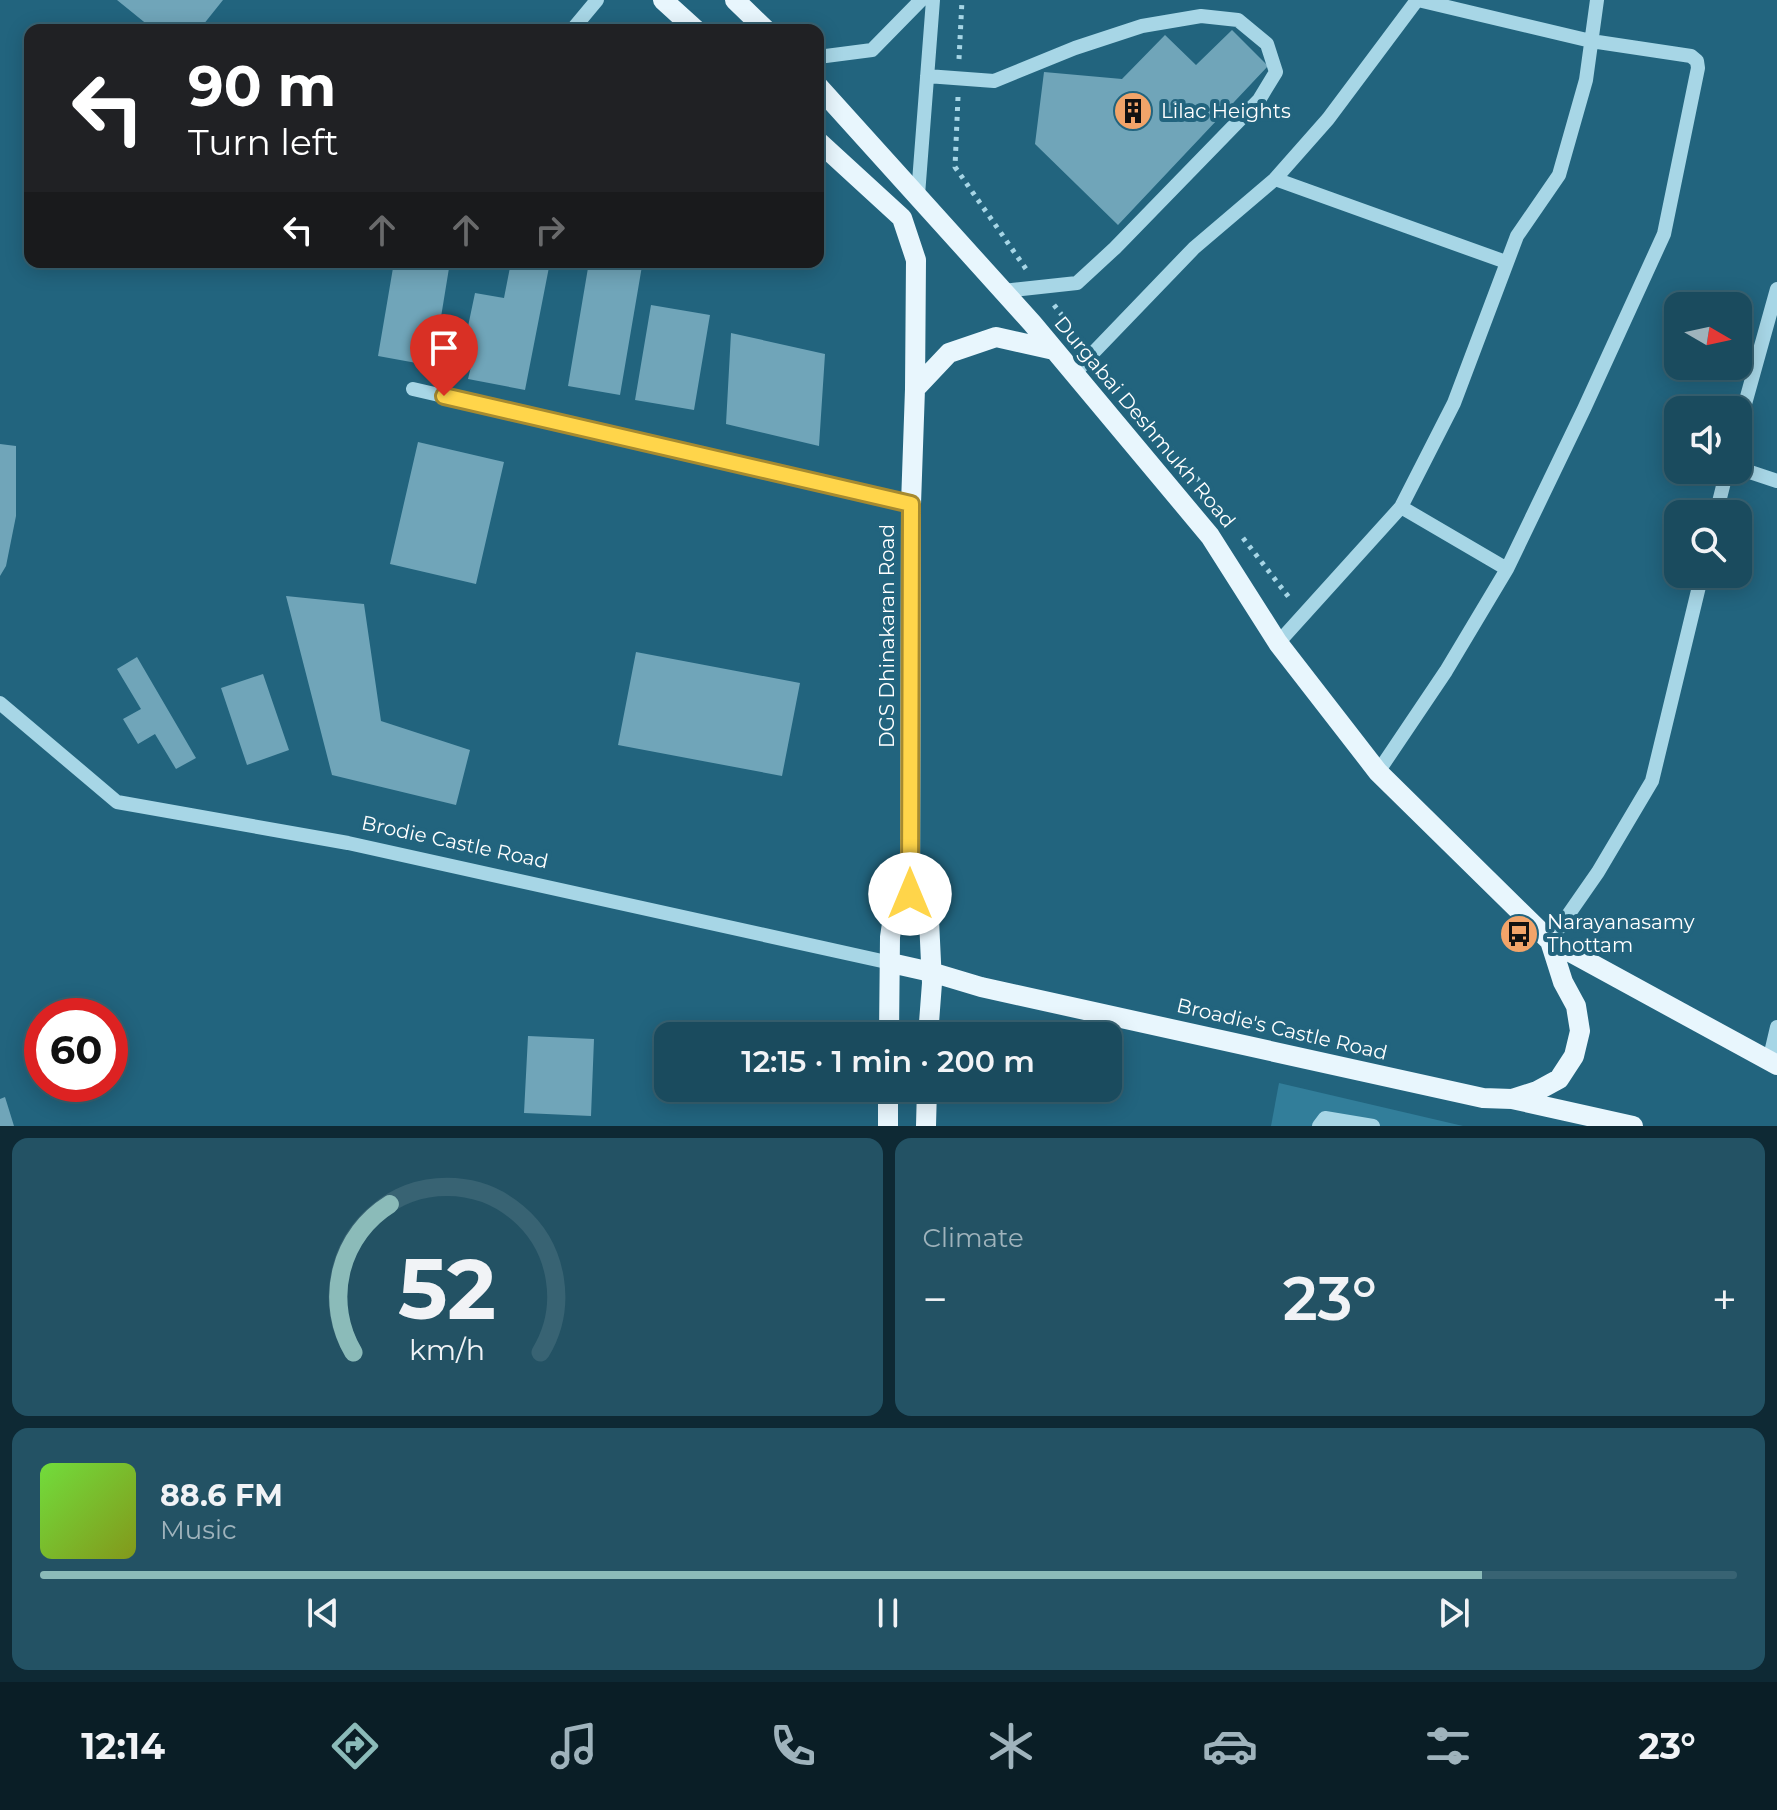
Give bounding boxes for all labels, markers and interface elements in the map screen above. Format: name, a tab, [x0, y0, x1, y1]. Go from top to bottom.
text: 90 m	[188, 52, 336, 120]
icon: left	[56, 56, 160, 160]
building icon: Lilac Heights	[1112, 90, 1154, 132]
place label: Lilac Heights	[1161, 99, 1291, 123]
text: Turn left	[188, 120, 339, 164]
icon: left	[276, 208, 320, 252]
icon: ahead	[360, 208, 404, 252]
icon: ahead	[444, 208, 488, 252]
icon: right	[528, 208, 572, 252]
north arrow	[1664, 292, 1752, 380]
map controls	[1664, 292, 1752, 588]
street label: Durgabai Deshmukh Road	[1049, 311, 1241, 533]
pin	[410, 314, 478, 396]
icon: arrive	[422, 326, 466, 370]
button: sound	[1664, 396, 1752, 484]
button: search	[1664, 500, 1752, 588]
street label: DGS Dhinakaran Road	[875, 524, 899, 748]
street label: Brodie Castle Road	[359, 810, 551, 874]
position arrow	[868, 852, 952, 936]
place label: Narayanasamy Thottam	[1547, 910, 1695, 957]
bus stop icon: Narayanasamy Thottam	[1498, 913, 1540, 955]
street label: Broadie's Castle Road	[1174, 993, 1390, 1065]
speed limit sign: 60	[24, 998, 128, 1102]
text: 12:15 · 1 min · 200 m	[741, 1043, 1035, 1080]
text: Climate	[923, 1222, 1024, 1254]
text: 52	[398, 1238, 496, 1340]
text: 23°	[1283, 1262, 1377, 1335]
text: −	[923, 1272, 948, 1326]
text: +	[1712, 1272, 1737, 1326]
text: km/h	[409, 1332, 485, 1367]
text: 88.6 FM	[160, 1477, 283, 1514]
text: Music	[160, 1514, 237, 1546]
icon: previous	[301, 1591, 345, 1635]
icon: pause	[866, 1591, 910, 1635]
icon: next	[1432, 1591, 1476, 1635]
icon: directions	[327, 1718, 383, 1774]
icon: music	[546, 1718, 602, 1774]
icon: phone	[765, 1718, 821, 1774]
icon: climate	[983, 1718, 1039, 1774]
icon: car	[1202, 1718, 1258, 1774]
icon: filters	[1420, 1718, 1476, 1774]
text: 12:14	[81, 1724, 165, 1768]
text: 23°	[1639, 1724, 1696, 1768]

